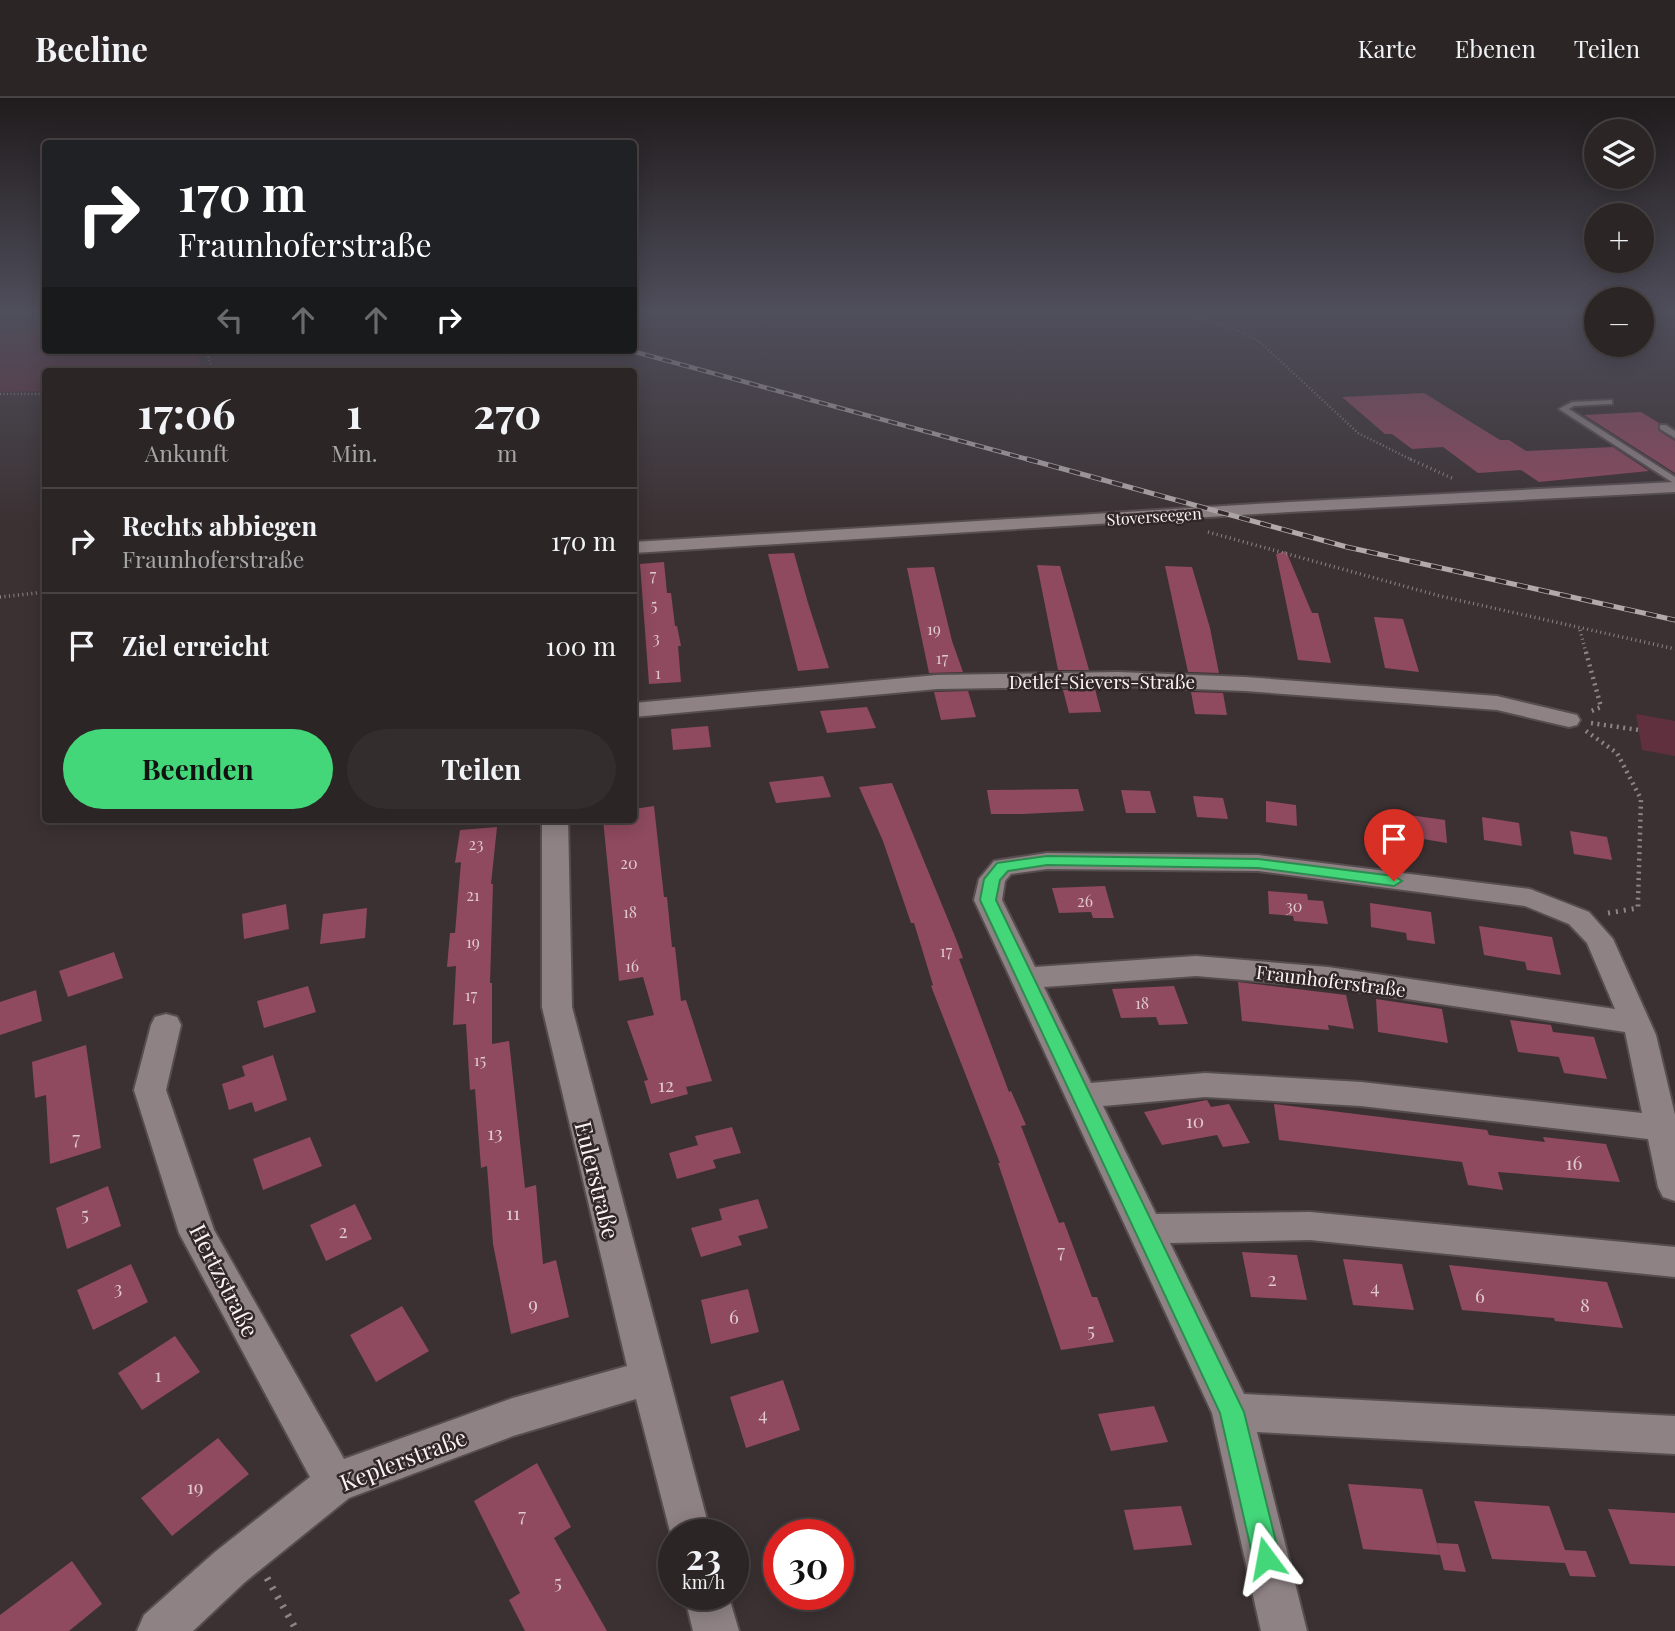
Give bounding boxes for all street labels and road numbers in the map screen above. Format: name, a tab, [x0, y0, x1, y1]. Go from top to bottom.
street label: Stoverseegen	[1106, 502, 1203, 530]
street label: Detlef-Sievers-Straße	[1009, 668, 1195, 694]
street label: Fraunhoferstraße	[1255, 958, 1407, 1002]
street label: Eulerstraße	[568, 1118, 628, 1242]
street label: Hertzstraße	[183, 1218, 267, 1342]
street label: Keplerstraße	[335, 1421, 471, 1497]

